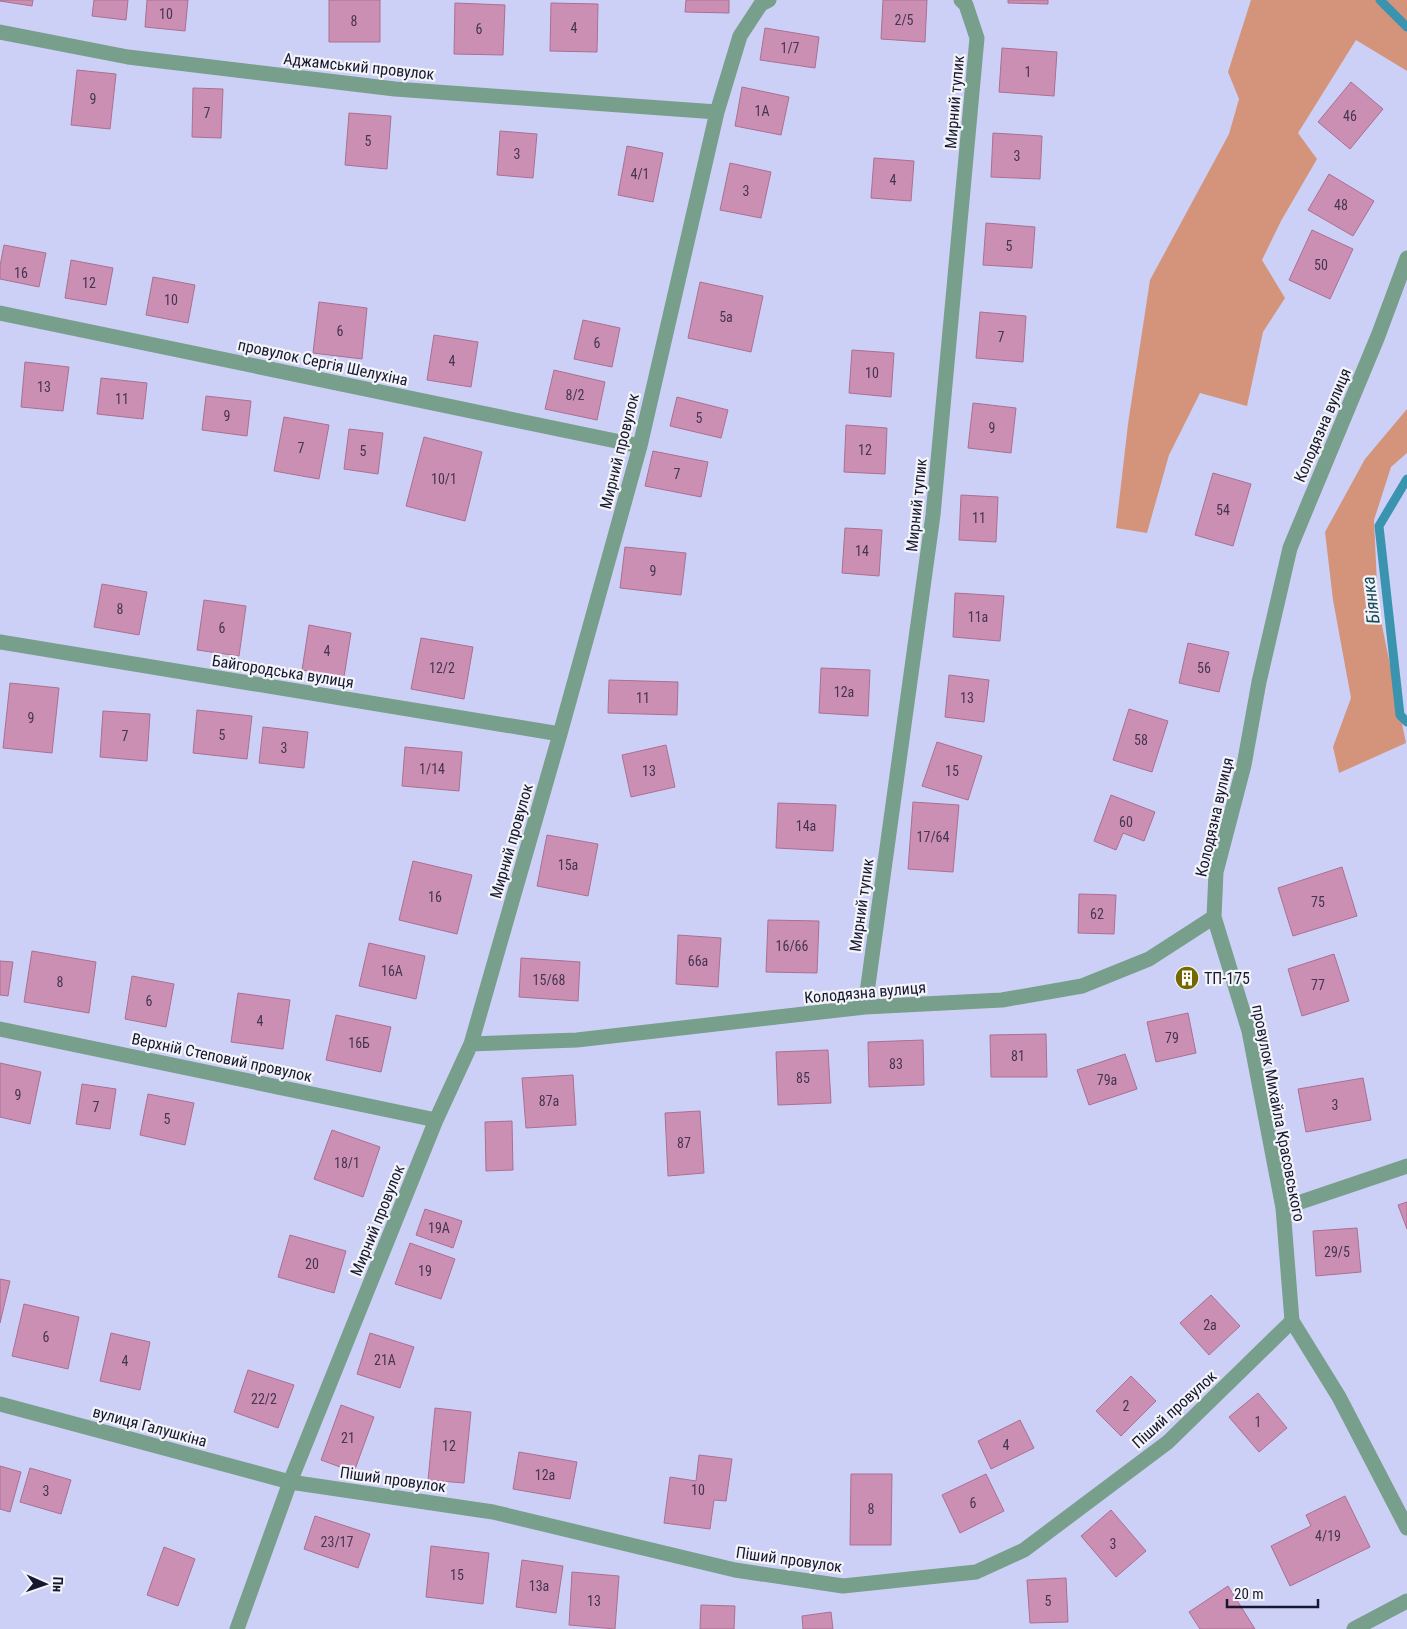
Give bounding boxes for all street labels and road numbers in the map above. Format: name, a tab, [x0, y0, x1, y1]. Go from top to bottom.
street label: Аджамський провулок	[283, 49, 436, 84]
street label: Мирний тупик	[941, 54, 968, 150]
street label: провулок Сергія Шелухіна	[236, 335, 410, 390]
street label: Колодязна вулиця	[1290, 365, 1355, 485]
street label: Мирний провулок	[596, 391, 643, 511]
street label: Мирний тупик	[902, 457, 931, 553]
street label: Байгородська вулиця	[211, 651, 355, 692]
street label: Колодязна вулиця	[1192, 756, 1237, 879]
street label: Мирний провулок	[486, 781, 537, 901]
street label: Мирний тупик	[846, 857, 877, 953]
street label: Колодязна вулиця	[803, 978, 927, 1007]
street label: провулок Михайла Красовського	[1248, 1003, 1309, 1223]
street label: Верхній Степовий провулок	[130, 1029, 314, 1086]
street label: Мирний провулок	[346, 1161, 409, 1279]
street label: Піший провулок	[1128, 1366, 1221, 1452]
street label: вулиця Галушкіна	[91, 1402, 209, 1451]
street label: Піший провулок	[339, 1463, 448, 1496]
street label: Піший провулок	[735, 1543, 844, 1576]

